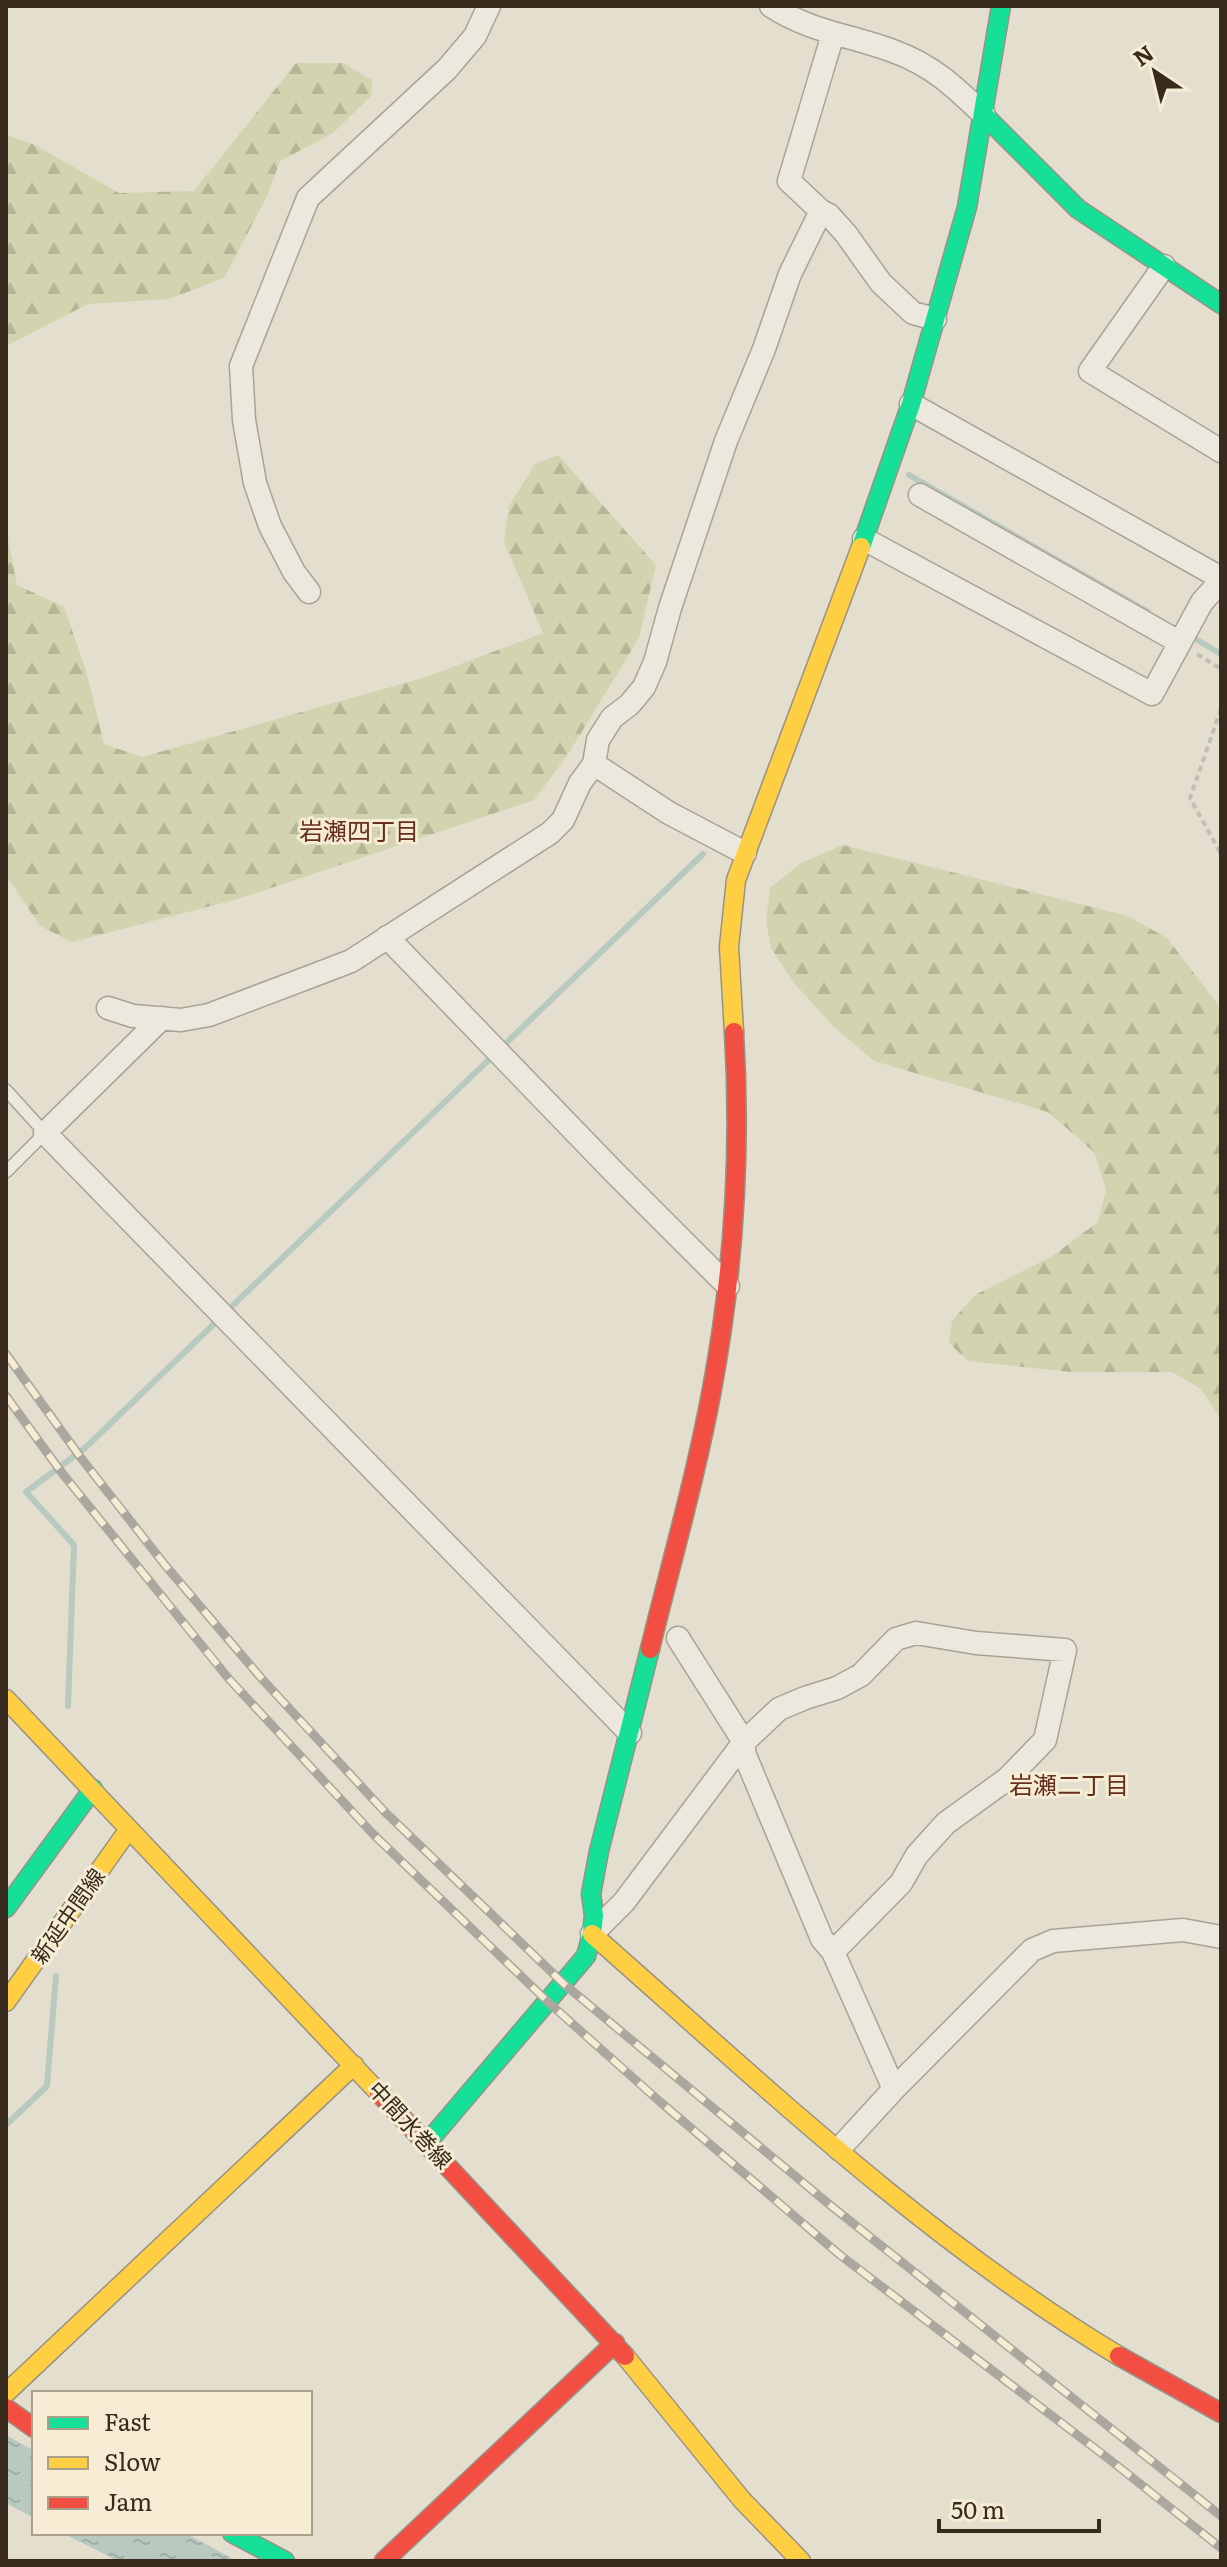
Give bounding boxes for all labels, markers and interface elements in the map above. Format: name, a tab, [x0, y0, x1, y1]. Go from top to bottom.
north arrow	[1115, 32, 1195, 112]
text: N	[1126, 36, 1160, 73]
district label: 岩瀬四丁目	[299, 812, 419, 847]
district label: 岩瀬二丁目	[1009, 1766, 1129, 1801]
street label: 新延中間線	[22, 1861, 112, 1970]
street label: 中間水巻線	[362, 2072, 461, 2175]
legend	[32, 2391, 312, 2535]
text: Fast	[104, 2403, 151, 2438]
text: Slow	[104, 2443, 161, 2478]
text: Jam	[104, 2483, 152, 2518]
scale bar	[939, 2483, 1099, 2533]
text: 50 m	[951, 2491, 1005, 2526]

